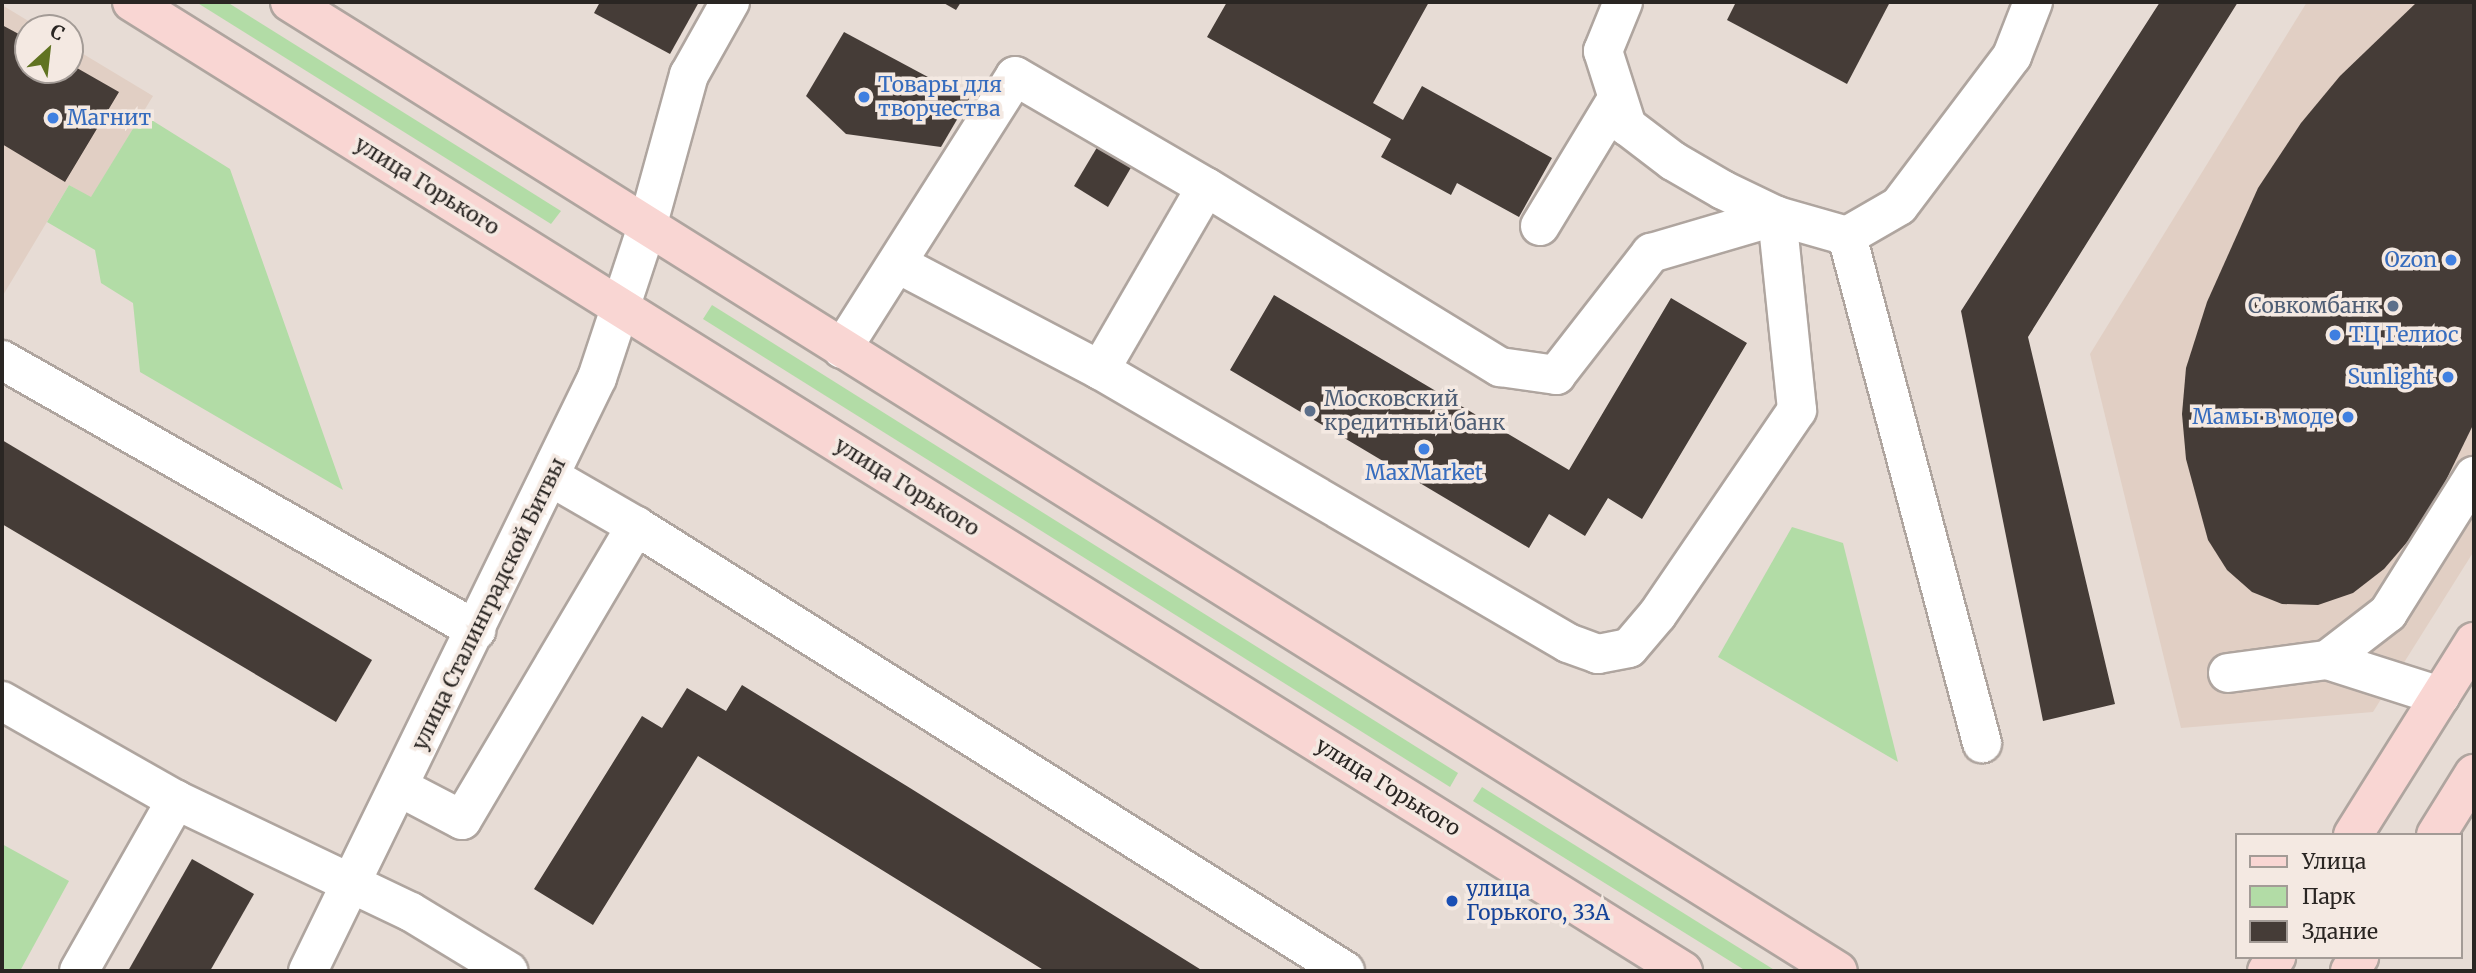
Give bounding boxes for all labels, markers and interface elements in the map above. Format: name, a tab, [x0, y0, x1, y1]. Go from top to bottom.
north arrow	[14, 14, 84, 84]
text: С	[47, 19, 69, 46]
place label: Товары для творчества	[878, 72, 1002, 122]
marker: Товары для творчества	[856, 89, 872, 105]
place label: Магнит	[67, 105, 151, 131]
marker: Магнит	[45, 110, 61, 126]
street label: улица Горького	[350, 131, 504, 241]
place label: Ozon	[2384, 247, 2437, 273]
marker: Ozon	[2443, 252, 2459, 268]
place label: Совкомбанк	[2248, 293, 2379, 319]
marker: Совкомбанк	[2385, 298, 2401, 314]
place label: ТЦ Гелиос	[2349, 322, 2459, 348]
marker: ТЦ Гелиос	[2327, 327, 2343, 343]
place label: Sunlight	[2348, 364, 2434, 390]
marker: Sunlight	[2440, 369, 2456, 385]
place label: Московский кредитный банк	[1324, 386, 1505, 436]
marker: Московский кредитный банк	[1302, 403, 1318, 419]
place label: Мамы в моде	[2192, 404, 2334, 430]
marker: Мамы в моде	[2340, 409, 2356, 425]
street label: улица Горького	[830, 432, 984, 542]
marker: MaxMarket	[1416, 441, 1432, 457]
street label: улица Сталинградской Битвы	[407, 454, 571, 754]
place label: MaxMarket	[1365, 460, 1483, 486]
street label: улица Горького	[1311, 732, 1465, 842]
legend	[2234, 833, 2462, 959]
text: Улица	[2302, 848, 2366, 875]
place label: улица Горького, 33А	[1466, 876, 1610, 926]
text: Парк	[2302, 883, 2356, 910]
marker: улица Горького, 33А	[1444, 893, 1460, 909]
text: Здание	[2302, 918, 2378, 945]

